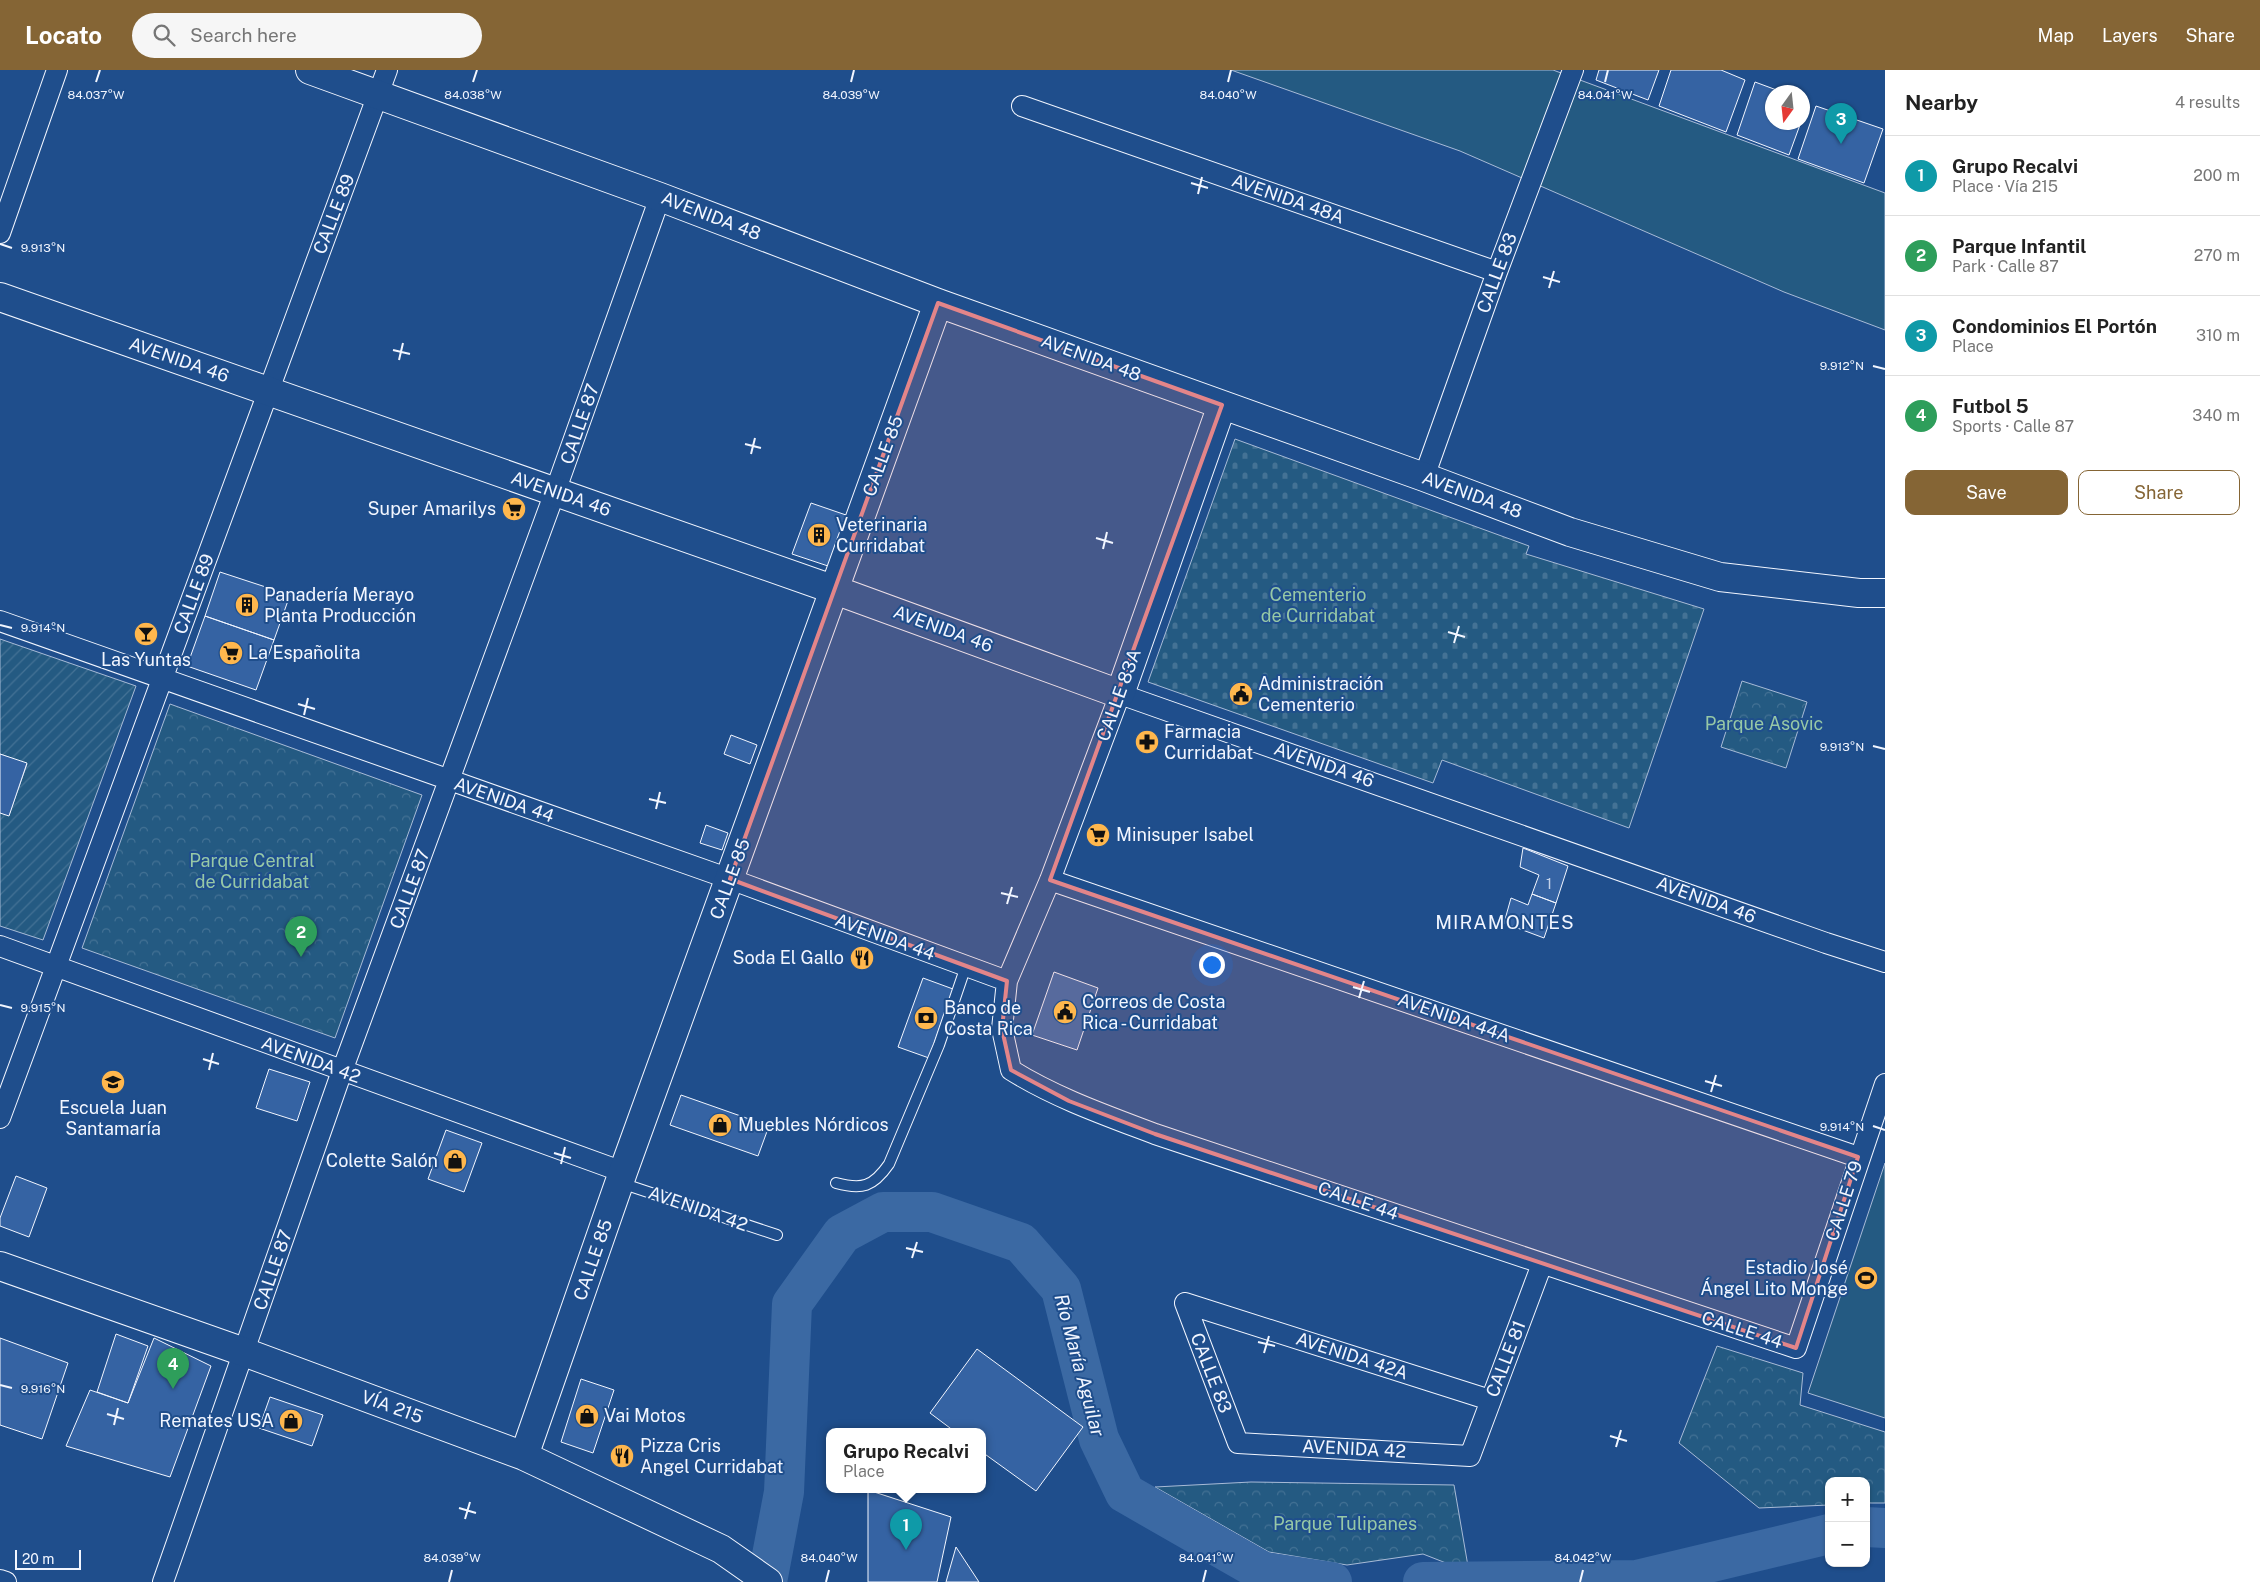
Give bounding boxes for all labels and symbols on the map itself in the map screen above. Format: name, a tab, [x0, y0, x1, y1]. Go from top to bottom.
north arrow	[1765, 85, 1810, 130]
text: 84.037°W	[68, 88, 125, 102]
text: 84.038°W	[444, 88, 502, 102]
text: 84.039°W	[822, 88, 880, 102]
text: 84.040°W	[1199, 88, 1257, 102]
text: 84.041°W	[1578, 88, 1633, 102]
pin: 3	[1825, 103, 1857, 144]
street label: AVENIDA 48A	[1229, 169, 1347, 228]
street label: CALLE 89	[309, 171, 358, 257]
street label: AVENIDA 48	[658, 187, 764, 244]
street label: CALLE 83	[1472, 230, 1521, 316]
text: 9.913°N	[21, 241, 65, 255]
street label: AVENIDA 48	[1038, 330, 1144, 385]
street label: AVENIDA 46	[126, 333, 232, 386]
text: 9.912°N	[1820, 359, 1864, 373]
street label: CALLE 87	[556, 381, 603, 467]
street label: CALLE 85	[858, 413, 907, 499]
street label: AVENIDA 46	[508, 467, 614, 520]
street label: AVENIDA 48	[1419, 467, 1525, 522]
supermarket icon: Super Amarilys	[501, 496, 527, 522]
place label: Super Amarilys	[368, 498, 496, 519]
place label: Veterinaria Curridabat	[836, 514, 927, 556]
building icon: Veterinaria Curridabat	[806, 522, 832, 548]
street label: CALLE 89	[169, 551, 218, 637]
place label: Panadería Merayo Planta Producción	[264, 584, 416, 626]
park label: Cementerio de Curridabat	[1261, 584, 1375, 626]
building icon: Panadería Merayo Planta Producción	[234, 592, 260, 618]
street label: AVENIDA 46	[891, 601, 996, 656]
text: 9.914°N	[21, 621, 65, 635]
bar icon: Las Yuntas	[133, 621, 159, 647]
supermarket icon: La Españolita	[218, 640, 244, 666]
place label: La Españolita	[248, 642, 360, 663]
street label: CALLE 83A	[1092, 645, 1145, 744]
place label: Las Yuntas	[101, 649, 191, 670]
place label: Administración Cementerio	[1258, 673, 1384, 715]
public building icon: Administración Cementerio	[1228, 681, 1254, 707]
park label: Parque Asovic	[1705, 713, 1823, 734]
place label: Farmacia Curridabat	[1164, 721, 1253, 763]
pharmacy icon: Farmacia Curridabat	[1134, 729, 1160, 755]
street label: AVENIDA 46	[1271, 738, 1377, 791]
text: 9.913°N	[1820, 740, 1864, 754]
street label: AVENIDA 44	[451, 773, 557, 826]
supermarket icon: Minisuper Isabel	[1085, 822, 1111, 848]
place label: Minisuper Isabel	[1116, 824, 1254, 845]
street label: CALLE 85	[705, 836, 754, 922]
street label: CALLE 87	[385, 846, 434, 932]
park label: Parque Central de Curridabat	[189, 850, 315, 892]
street label: AVENIDA 46	[1654, 872, 1759, 927]
house number: 1	[1546, 875, 1552, 892]
street label: AVENIDA 44	[832, 909, 938, 964]
district label: MIRAMONTES	[1435, 911, 1575, 933]
pin: 2	[285, 916, 317, 957]
restaurant icon: Soda El Gallo	[849, 945, 875, 971]
place label: Soda El Gallo	[732, 947, 844, 968]
your location	[1199, 952, 1225, 978]
street label: AVENIDA 44A	[1395, 989, 1513, 1047]
place label: Correos de Costa Rica - Curridabat	[1082, 991, 1225, 1033]
place label: Banco de Costa Rica	[944, 997, 1033, 1039]
public building icon: Correos de Costa Rica - Curridabat	[1052, 999, 1078, 1025]
text: 9.915°N	[21, 1001, 65, 1015]
bank icon: Banco de Costa Rica	[913, 1005, 939, 1031]
street label: AVENIDA 42	[259, 1032, 364, 1087]
school or university icon: Escuela Juan Santamaría	[100, 1069, 126, 1095]
place label: Escuela Juan Santamaría	[59, 1097, 167, 1139]
shop icon: Muebles Nórdicos	[707, 1112, 733, 1138]
place label: Muebles Nórdicos	[738, 1114, 889, 1135]
text: 9.914°N	[1820, 1120, 1864, 1134]
shop icon: Colette Salón	[442, 1148, 468, 1174]
place label: Colette Salón	[326, 1150, 438, 1171]
street label: CALLE 79	[1821, 1158, 1866, 1244]
street label: CALLE 44	[1315, 1177, 1401, 1224]
street label: AVENIDA 42	[646, 1182, 751, 1235]
street label: CALLE 85	[569, 1216, 616, 1303]
street label: CALLE 87	[249, 1227, 296, 1313]
place label: Estadio José Ángel Lito Monge	[1700, 1257, 1848, 1299]
sports icon: Estadio José Ángel Lito Monge	[1853, 1265, 1879, 1291]
water label: Río María Aguilar	[1050, 1291, 1110, 1439]
street label: CALLE 44	[1699, 1307, 1785, 1352]
street label: CALLE 81	[1481, 1318, 1530, 1400]
street label: AVENIDA 42A	[1293, 1328, 1411, 1384]
street label: CALLE 83	[1187, 1330, 1236, 1416]
pin: 4	[157, 1348, 189, 1389]
text: 9.916°N	[21, 1382, 65, 1396]
street label: VÍA 215	[359, 1385, 426, 1427]
shop icon: Vai Motos	[574, 1403, 600, 1429]
place label: Vai Motos	[604, 1405, 686, 1426]
shop icon: Remates USA	[278, 1408, 304, 1434]
place label: Remates USA	[159, 1410, 274, 1431]
place label: Pizza Cris Angel Curridabat	[640, 1435, 783, 1477]
street label: AVENIDA 42	[1302, 1435, 1406, 1462]
restaurant icon: Pizza Cris Angel Curridabat	[609, 1443, 635, 1469]
pin: 1	[890, 1509, 922, 1550]
park label: Parque Tulipanes	[1273, 1513, 1417, 1534]
scale bar	[15, 1547, 81, 1570]
text: 84.039°W	[423, 1551, 481, 1565]
text: 84.040°W	[800, 1551, 858, 1565]
text: 84.041°W	[1179, 1551, 1234, 1565]
text: 84.042°W	[1554, 1551, 1612, 1565]

